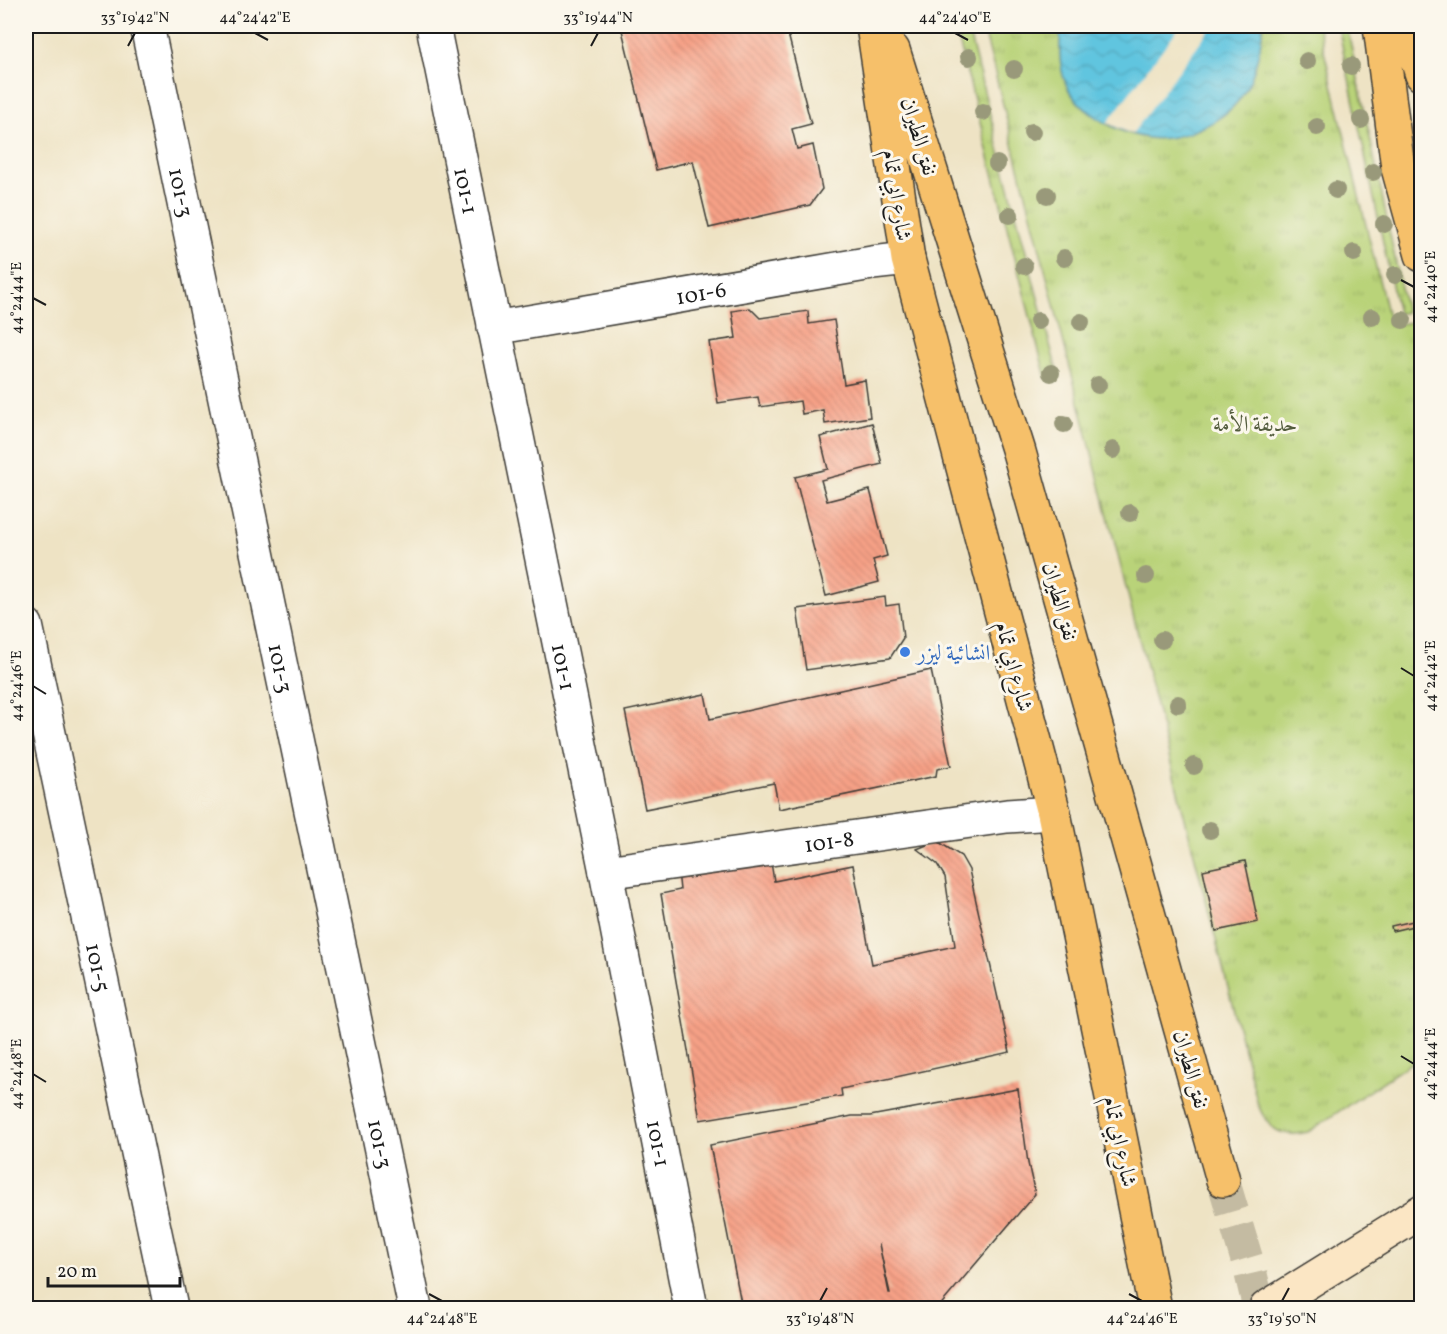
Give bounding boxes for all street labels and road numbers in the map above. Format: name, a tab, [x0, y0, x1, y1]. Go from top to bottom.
street label: نفق الطيران	[891, 94, 944, 180]
street label: شارع ابي تمام	[871, 147, 918, 244]
street label: 101-3	[159, 165, 200, 221]
street label: 101-1	[444, 165, 484, 217]
street label: 101-6	[674, 275, 729, 314]
street label: نفق الطيران	[1033, 559, 1085, 645]
street label: شارع ابي تمام	[984, 618, 1040, 716]
street label: 101-3	[258, 641, 299, 696]
street label: 101-1	[542, 641, 582, 694]
street label: 101-8	[802, 825, 856, 862]
street label: 101-5	[76, 940, 117, 995]
street label: نفق الطيران	[1164, 1027, 1216, 1113]
street label: شارع ابي تمام	[1092, 1093, 1143, 1190]
street label: 101-3	[358, 1117, 399, 1172]
street label: 101-1	[637, 1118, 676, 1170]

